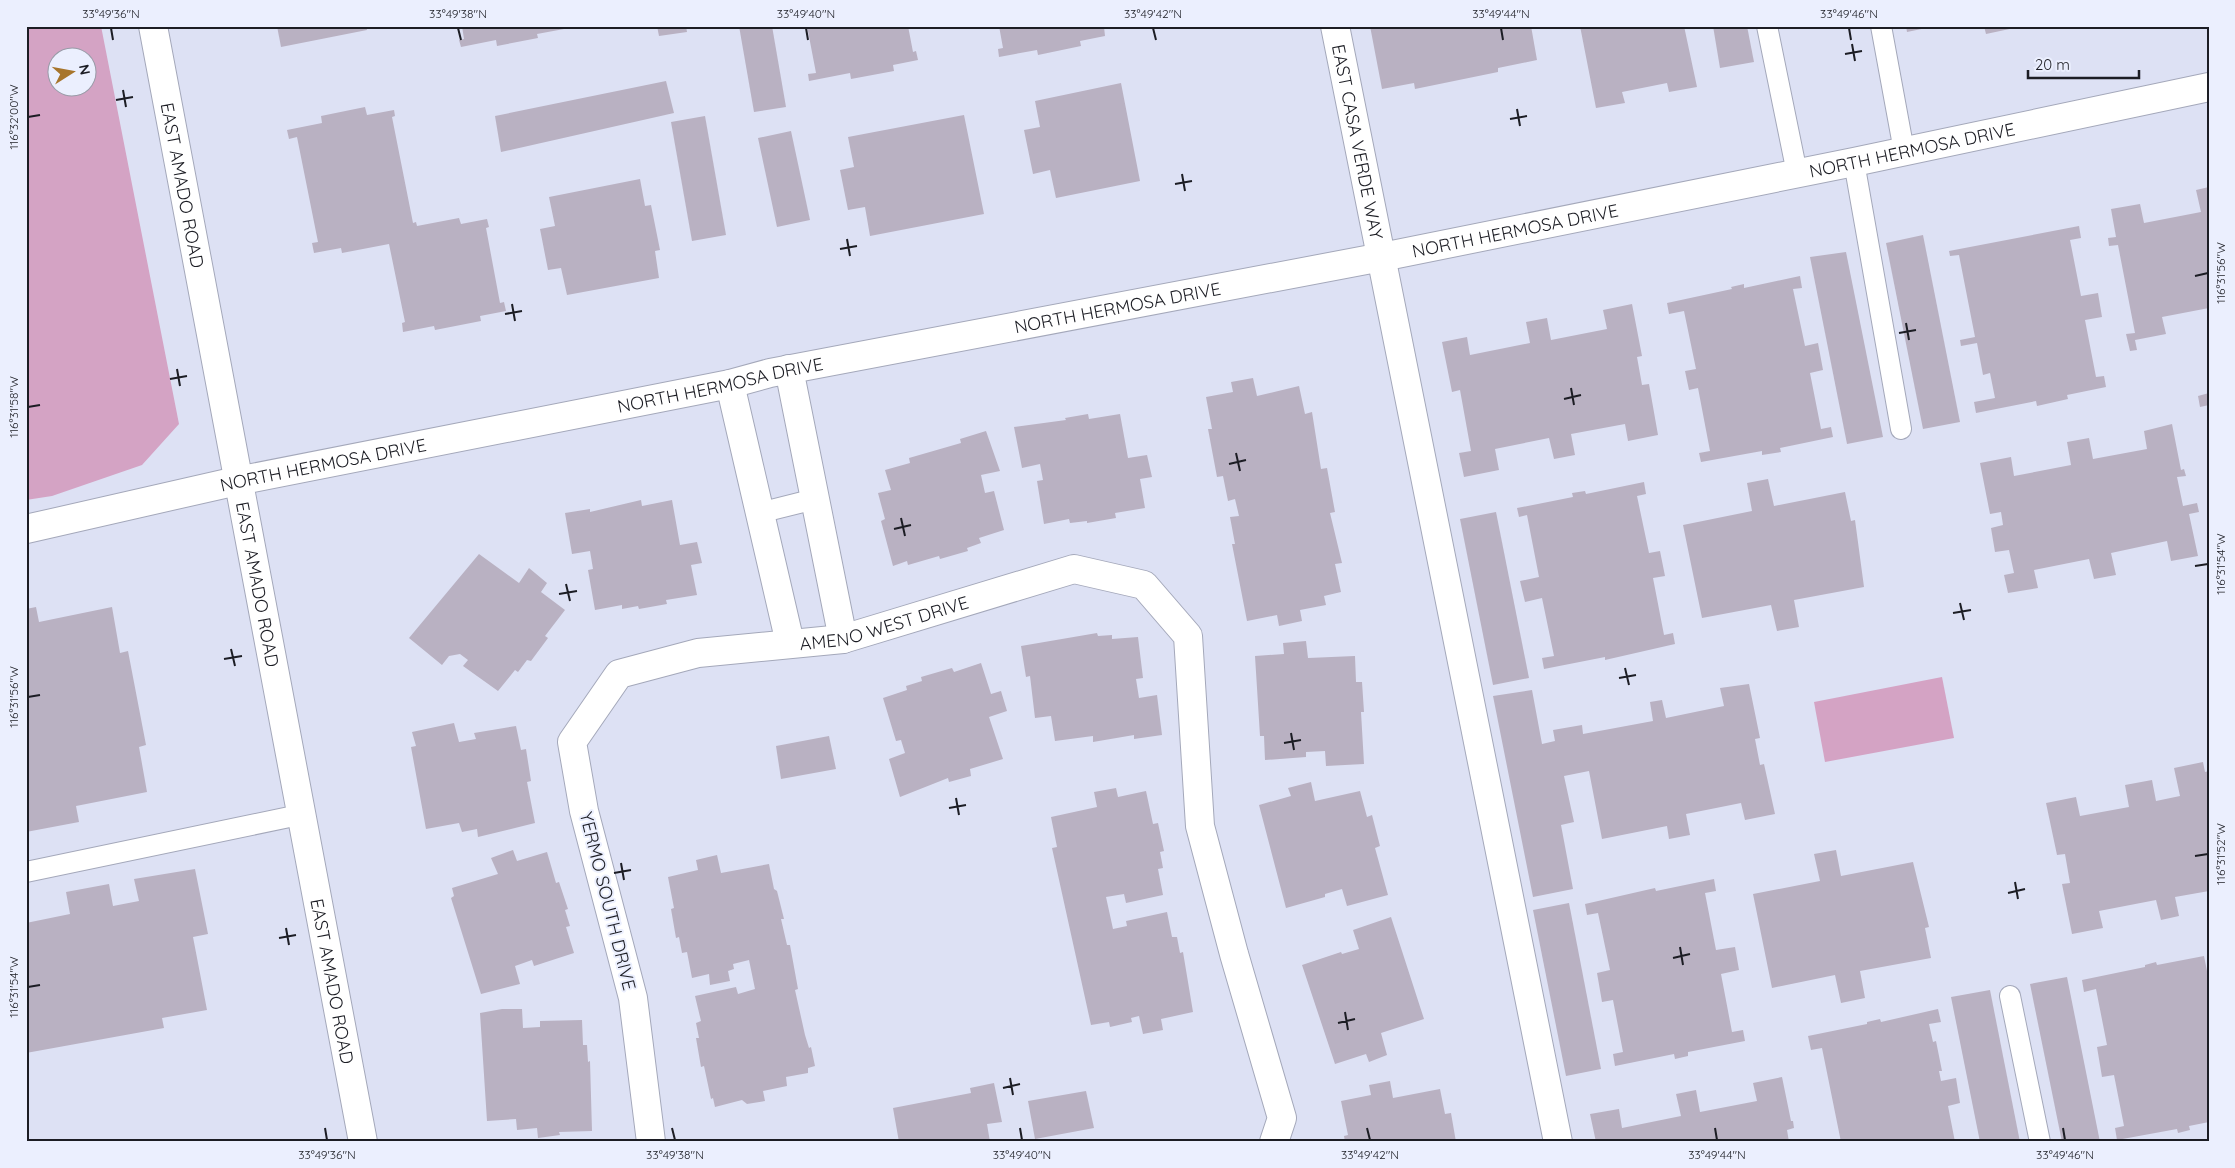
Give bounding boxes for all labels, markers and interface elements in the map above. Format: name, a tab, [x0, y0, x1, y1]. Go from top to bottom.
text: 33°49'36"N	[82, 6, 140, 21]
text: 33°49'38"N	[429, 6, 487, 21]
text: 33°49'40"N	[777, 6, 835, 21]
text: 33°49'42"N	[1124, 6, 1182, 21]
text: 33°49'44"N	[1472, 6, 1530, 21]
text: 33°49'46"N	[1820, 6, 1878, 21]
street label: EAST CASA VERDE WAY	[1327, 42, 1389, 241]
north arrow	[48, 48, 98, 98]
scale bar	[2028, 48, 2139, 80]
text: 20 m	[2035, 55, 2070, 74]
text: N	[75, 63, 95, 76]
text: 116°32'00"W	[6, 84, 21, 150]
street label: EAST AMADO ROAD	[156, 101, 210, 270]
street label: NORTH HERMOSA DRIVE	[1807, 117, 2017, 182]
street label: NORTH HERMOSA DRIVE	[1410, 198, 1620, 262]
text: 116°31'56"W	[2213, 242, 2228, 304]
street label: NORTH HERMOSA DRIVE	[1012, 276, 1223, 338]
street label: NORTH HERMOSA DRIVE	[615, 352, 825, 417]
text: 116°31'58"W	[6, 376, 21, 438]
street label: NORTH HERMOSA DRIVE	[218, 433, 428, 496]
street label: EAST AMADO ROAD	[231, 500, 285, 669]
text: 116°31'54"W	[2213, 533, 2228, 595]
street label: AMENO WEST DRIVE	[799, 590, 971, 655]
text: 116°31'56"W	[6, 666, 21, 728]
street label: YERMO SOUTH DRIVE	[575, 809, 641, 993]
text: 116°31'52"W	[2213, 823, 2228, 885]
street label: EAST AMADO ROAD	[306, 897, 360, 1066]
text: 116°31'54"W	[6, 956, 21, 1018]
text: 33°49'36"N	[298, 1147, 356, 1162]
text: 33°49'38"N	[646, 1147, 704, 1162]
text: 33°49'40"N	[993, 1147, 1051, 1162]
text: 33°49'42"N	[1341, 1147, 1399, 1162]
text: 33°49'44"N	[1688, 1147, 1746, 1162]
text: 33°49'46"N	[2036, 1147, 2094, 1162]

